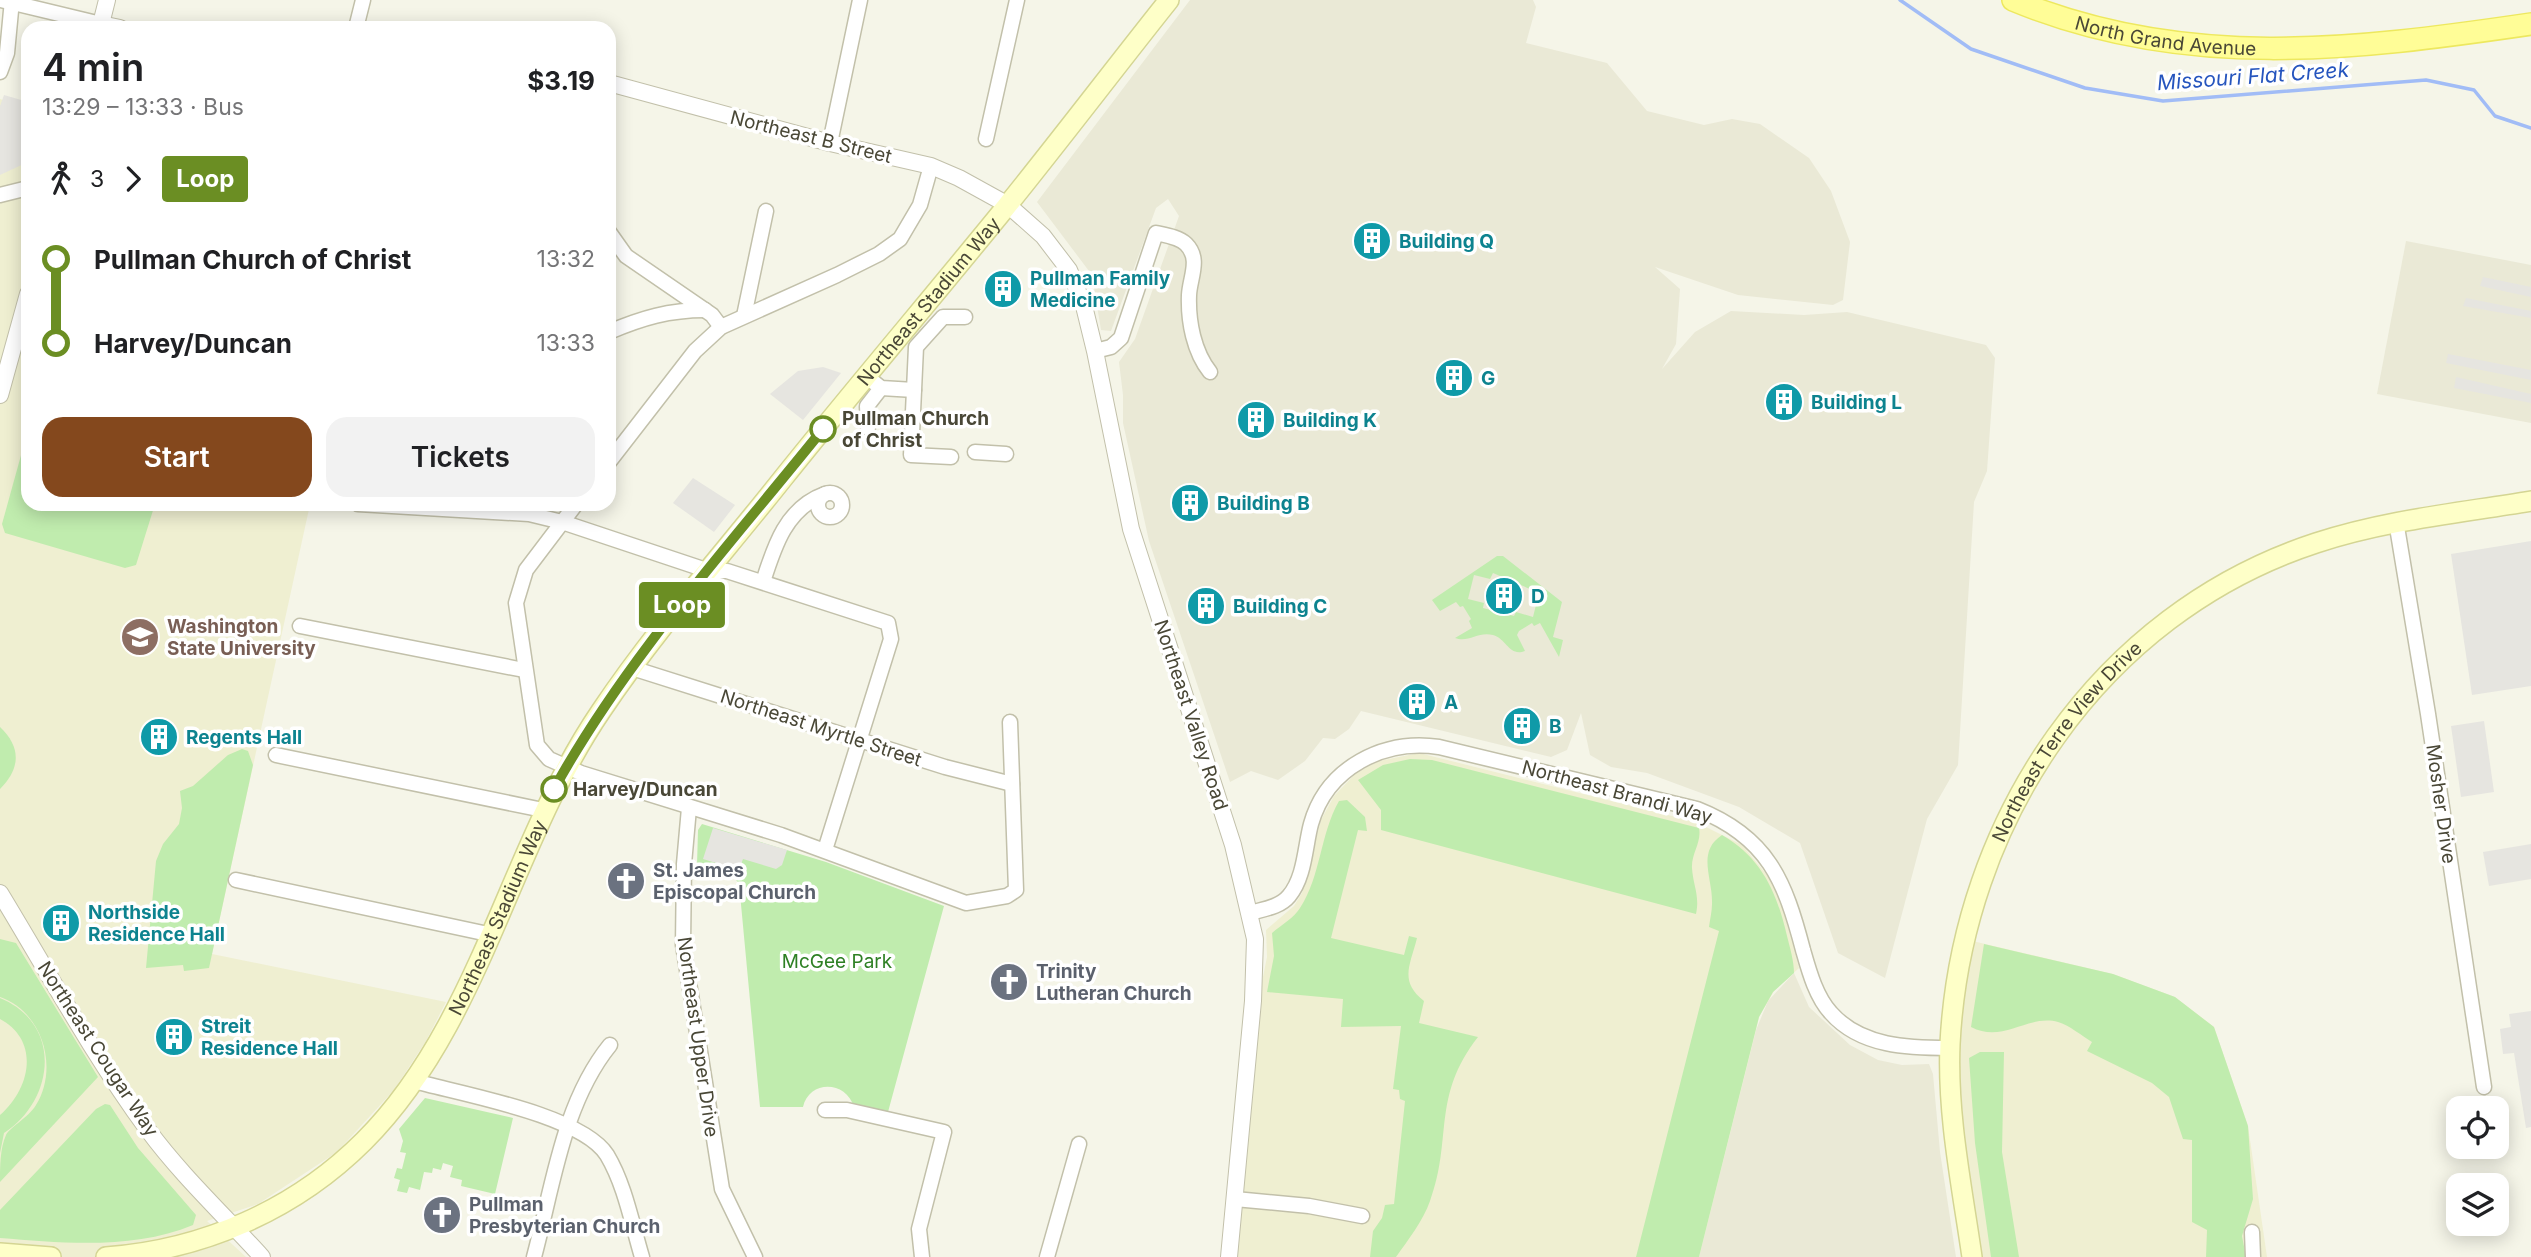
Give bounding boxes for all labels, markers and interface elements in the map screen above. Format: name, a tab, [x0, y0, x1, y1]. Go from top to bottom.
street label: North Grand Avenue	[2073, 11, 2257, 60]
text: 4 min	[42, 44, 144, 90]
water label: Missouri Flat Creek	[2156, 57, 2350, 95]
text: $3.19	[527, 65, 595, 96]
text: 13:29 – 13:33 · Bus	[42, 93, 244, 121]
street label: Northeast B Street	[728, 106, 894, 168]
icon: walk	[42, 160, 80, 198]
icon: forward	[114, 160, 152, 198]
text: Loop	[176, 164, 234, 193]
text: 3	[90, 165, 104, 193]
street label: Northeast Stadium Way	[852, 212, 1005, 390]
building icon: Building Q	[1351, 220, 1393, 262]
place label: Building Q	[1399, 230, 1494, 253]
text: Pullman Church of Christ	[94, 244, 411, 275]
text: 13:32	[537, 245, 595, 273]
place label: Pullman Family Medicine	[1030, 267, 1171, 312]
building icon: Pullman Family Medicine	[982, 268, 1024, 310]
text: Harvey/Duncan	[94, 328, 292, 359]
text: 13:33	[536, 329, 595, 357]
building icon: G	[1433, 357, 1475, 399]
place label: G	[1481, 367, 1495, 390]
building icon: Building L	[1763, 381, 1805, 423]
place label: Building L	[1811, 391, 1902, 414]
building icon: Building K	[1235, 399, 1277, 441]
place label: Pullman Church of Christ	[842, 407, 989, 452]
place label: Building K	[1283, 409, 1377, 432]
marker: Pullman Church of Christ	[810, 416, 836, 442]
button: Start	[42, 417, 312, 497]
button: Tickets	[326, 417, 595, 497]
building icon: Building B	[1169, 482, 1211, 524]
place label: Building B	[1217, 492, 1310, 515]
building icon: D	[1483, 575, 1525, 617]
line badge: Loop	[633, 582, 731, 628]
building icon: Building C	[1185, 585, 1227, 627]
place label: D	[1531, 585, 1545, 608]
text: Loop	[653, 590, 711, 619]
place label: Building C	[1233, 595, 1327, 618]
place label: Washington State University	[167, 615, 316, 660]
school or university icon: Washington State University	[119, 616, 161, 658]
street label: Northeast Valley Road	[1149, 617, 1233, 813]
street label: Northeast Terre View Drive	[1987, 636, 2146, 845]
building icon: A	[1396, 681, 1438, 723]
street label: Northeast Myrtle Street	[717, 685, 925, 771]
place label: A	[1444, 691, 1458, 714]
building icon: B	[1501, 705, 1543, 747]
place label: B	[1549, 715, 1562, 738]
building icon: Regents Hall	[138, 716, 180, 758]
place label: Regents Hall	[186, 726, 302, 749]
street label: Mosher Drive	[2421, 743, 2461, 865]
street label: Northeast Brandi Way	[1519, 756, 1715, 829]
marker: Harvey/Duncan	[541, 776, 567, 802]
place label: Harvey/Duncan	[573, 778, 718, 801]
street label: Northeast Stadium Way	[444, 816, 551, 1019]
place label: St. James Episcopal Church	[653, 859, 816, 904]
church icon: St. James Episcopal Church	[605, 860, 647, 902]
place label: Northside Residence Hall	[88, 901, 225, 946]
building icon: Northside Residence Hall	[40, 902, 82, 944]
street label: Northeast Upper Drive	[673, 935, 723, 1139]
park label: McGee Park	[782, 950, 893, 973]
street label: Northeast Cougar Way	[33, 957, 163, 1141]
place label: Trinity Lutheran Church	[1036, 960, 1192, 1005]
church icon: Trinity Lutheran Church	[988, 961, 1030, 1003]
place label: Streit Residence Hall	[201, 1015, 338, 1060]
building icon: Streit Residence Hall	[153, 1016, 195, 1058]
map controls	[2446, 1096, 2509, 1236]
button: locate	[2446, 1096, 2509, 1159]
button: layers	[2446, 1173, 2509, 1236]
place label: Pullman Presbyterian Church	[469, 1193, 660, 1238]
church icon: Pullman Presbyterian Church	[421, 1194, 463, 1236]

